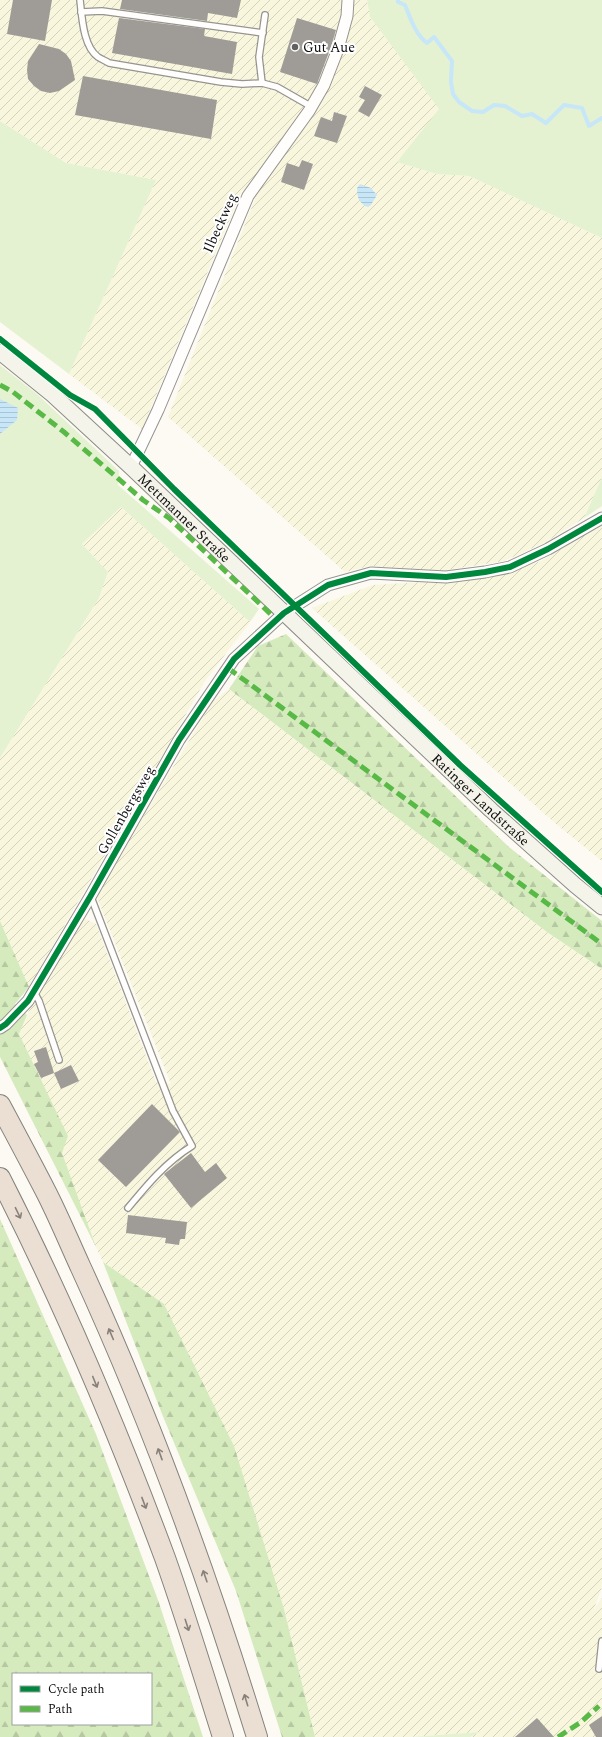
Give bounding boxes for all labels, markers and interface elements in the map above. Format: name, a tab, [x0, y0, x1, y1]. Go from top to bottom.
place label: Gut Aue	[303, 37, 355, 58]
marker: Gut Aue	[290, 42, 300, 52]
street label: Ilbeckweg	[197, 190, 243, 256]
street label: Mettmanner Straße	[133, 468, 236, 568]
street label: Ratinger Landstraße	[427, 748, 535, 851]
street label: Gollenbergsweg	[92, 761, 160, 859]
one-way arrow	[14, 1207, 22, 1219]
one-way arrow	[107, 1328, 114, 1340]
one-way arrow	[92, 1375, 100, 1387]
one-way arrow	[156, 1449, 164, 1461]
one-way arrow	[140, 1496, 148, 1508]
one-way arrow	[200, 1571, 208, 1583]
one-way arrow	[184, 1618, 191, 1631]
legend	[12, 1673, 152, 1725]
text: Cycle path	[48, 1680, 105, 1699]
one-way arrow	[242, 1693, 249, 1706]
text: Path	[48, 1700, 73, 1719]

